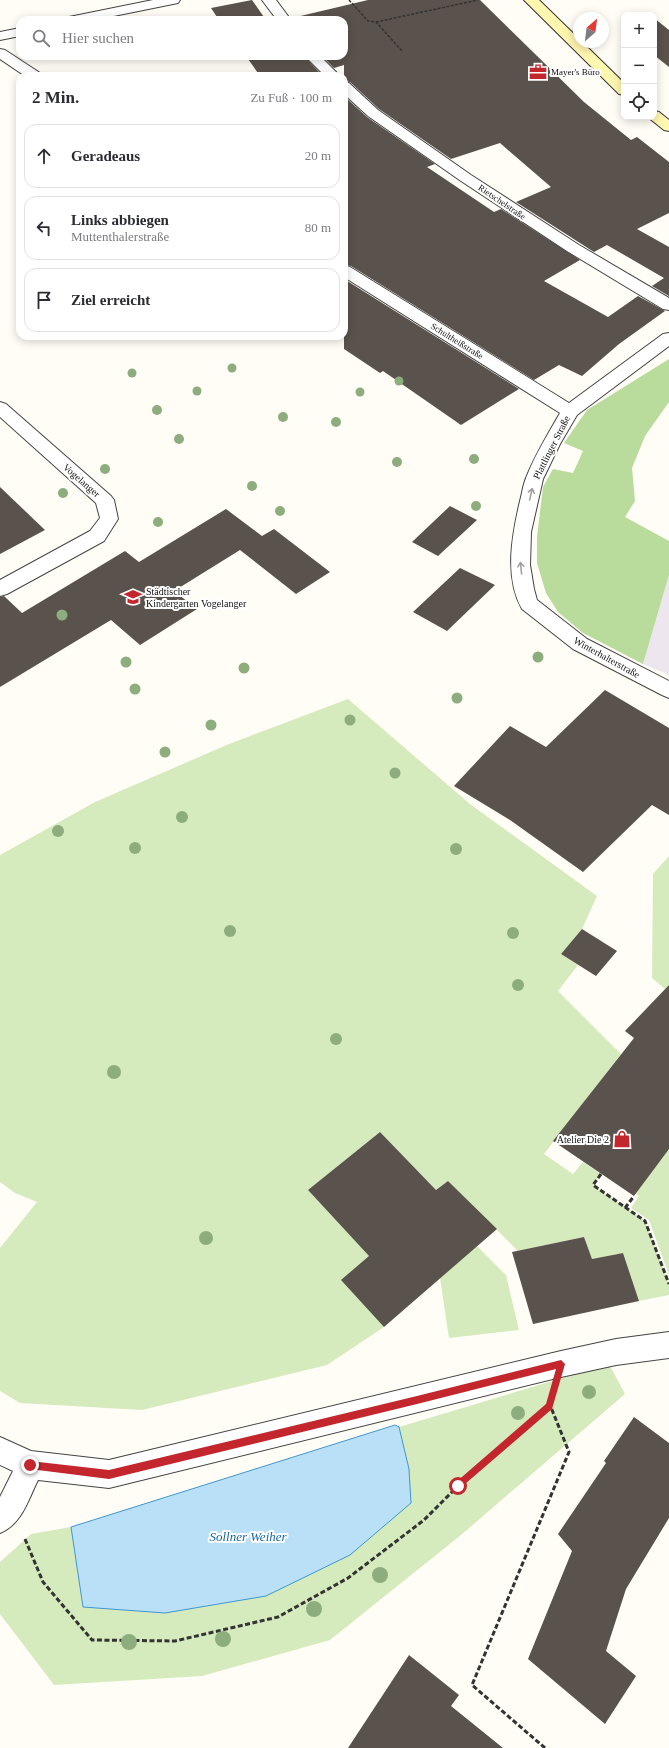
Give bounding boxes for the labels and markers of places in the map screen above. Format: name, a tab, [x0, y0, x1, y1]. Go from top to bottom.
office icon: Mayer's Büro	[528, 62, 548, 82]
place label: Mayer's Büro	[551, 67, 600, 77]
place label: Städtischer Kindergarten Vogelanger	[146, 586, 247, 609]
school or university icon: Städtischer Kindergarten Vogelanger	[123, 587, 143, 607]
shop icon: Atelier Die 2	[612, 1129, 632, 1149]
place label: Atelier Die 2	[557, 1134, 609, 1145]

